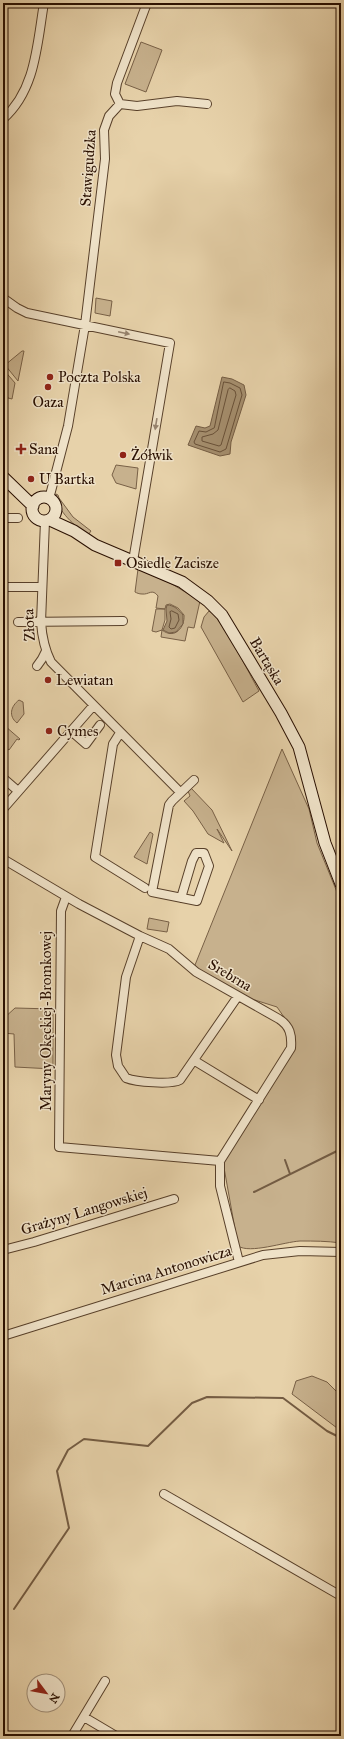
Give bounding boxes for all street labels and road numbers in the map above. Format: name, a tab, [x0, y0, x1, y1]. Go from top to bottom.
street label: Stawigudzka	[76, 128, 100, 207]
street label: Złota	[19, 608, 39, 642]
street label: Bartąska	[246, 634, 289, 689]
street label: Maryny Okęckiej-Bromkowej	[37, 931, 55, 1111]
street label: Srebrna	[205, 955, 256, 995]
street label: Grażyny Langowskiej	[19, 1183, 149, 1239]
street label: Marcina Antonowicza	[98, 1241, 234, 1298]

